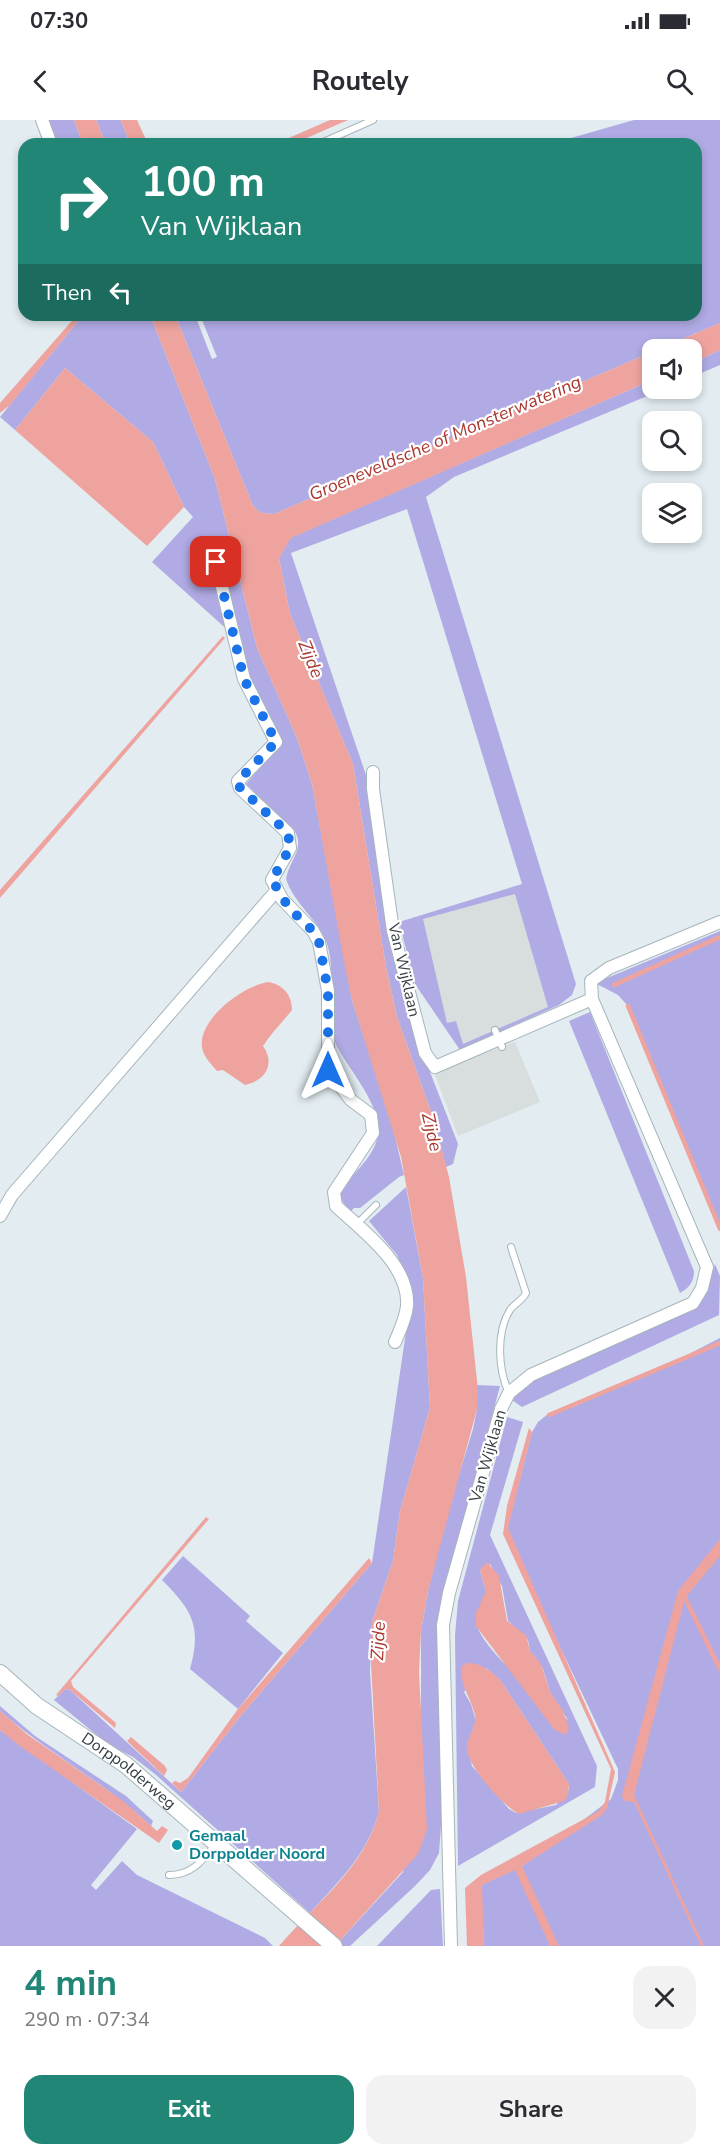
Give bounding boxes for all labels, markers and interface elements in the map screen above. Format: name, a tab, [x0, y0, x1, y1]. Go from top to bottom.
text: 07:30	[30, 6, 88, 36]
text: Routely	[312, 63, 408, 100]
icon: back	[24, 65, 57, 98]
icon: search	[663, 65, 696, 98]
text: 100 m	[141, 154, 265, 211]
icon: right	[42, 162, 120, 240]
text: Van Wijklaan	[141, 208, 302, 245]
icon: left	[104, 276, 137, 309]
text: Then	[42, 278, 92, 308]
map controls	[642, 339, 702, 543]
button: sound	[642, 339, 702, 399]
water label: Groeneveldsche of Monsterwatering	[305, 370, 585, 506]
button: search	[642, 411, 702, 471]
button: layers	[642, 483, 702, 543]
pin	[190, 536, 241, 587]
icon: arrive	[199, 545, 232, 578]
water label: Zijde	[293, 636, 330, 682]
street label: Van Wijklaan	[382, 920, 425, 1019]
position arrow	[296, 1038, 360, 1102]
water label: Zijde	[416, 1110, 448, 1154]
street label: Van Wijklaan	[464, 1407, 512, 1506]
water label: Zijde	[365, 1620, 391, 1661]
street label: Dorppolderweg	[77, 1727, 180, 1814]
place label: Gemaal Dorppolder Noord	[189, 1825, 325, 1865]
marker: Gemaal Dorppolder Noord	[170, 1838, 184, 1852]
text: 4 min	[24, 1959, 117, 2008]
button: close	[633, 1966, 696, 2029]
text: 290 m · 07:34	[24, 2006, 150, 2033]
button: Exit	[24, 2075, 354, 2144]
button: Share	[366, 2075, 696, 2144]

